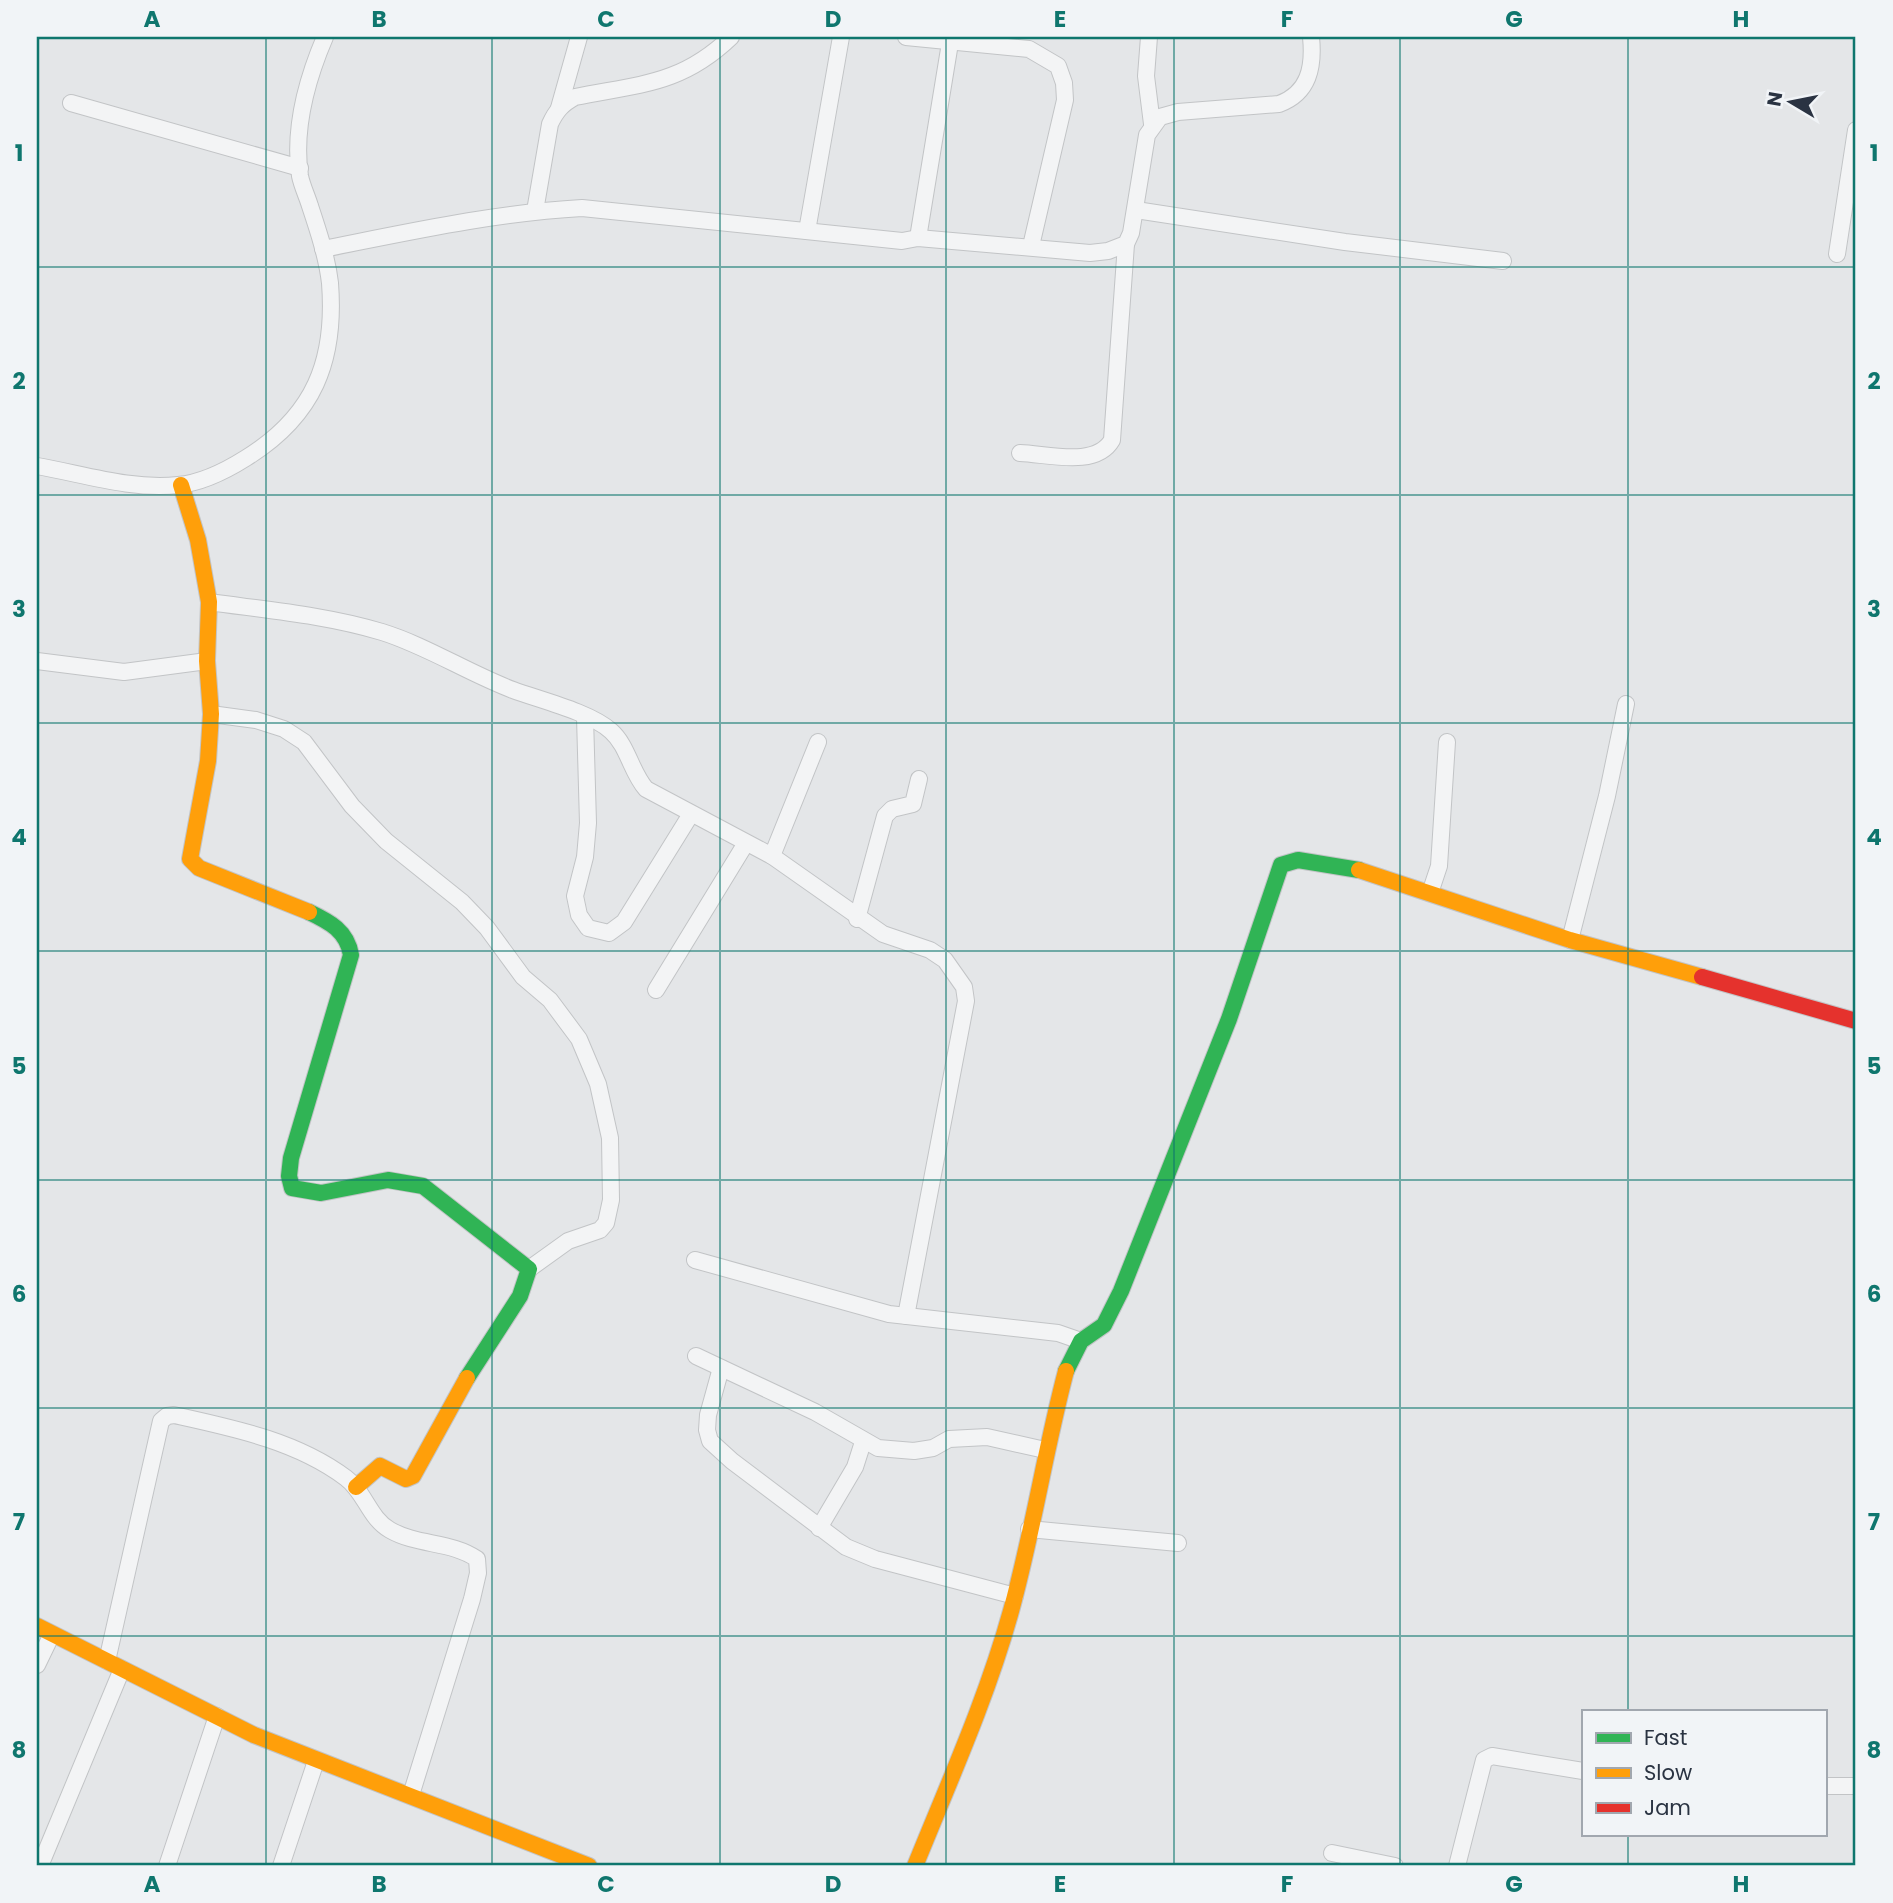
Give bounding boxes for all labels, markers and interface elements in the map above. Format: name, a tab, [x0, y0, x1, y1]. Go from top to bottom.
text: A	[144, 3, 161, 35]
text: B	[371, 3, 387, 35]
text: C	[597, 3, 615, 35]
text: D	[825, 3, 841, 35]
text: E	[1054, 3, 1066, 35]
text: F	[1281, 3, 1293, 35]
text: G	[1505, 3, 1523, 35]
text: H	[1733, 3, 1749, 35]
north arrow	[1756, 66, 1826, 136]
text: N	[1760, 90, 1789, 109]
text: 1	[15, 137, 23, 169]
text: 1	[1870, 137, 1878, 169]
text: 2	[12, 365, 26, 397]
text: 2	[1867, 365, 1881, 397]
text: 3	[12, 593, 26, 625]
text: 3	[1867, 593, 1881, 625]
text: 4	[11, 821, 27, 853]
text: 4	[1866, 821, 1882, 853]
text: 5	[12, 1050, 26, 1082]
text: 5	[1867, 1050, 1881, 1082]
text: 6	[12, 1278, 26, 1310]
text: 6	[1867, 1278, 1881, 1310]
text: 7	[13, 1506, 25, 1538]
text: 7	[1868, 1506, 1880, 1538]
legend	[1582, 1710, 1826, 1836]
text: Fast	[1644, 1723, 1687, 1752]
text: 8	[12, 1734, 26, 1766]
text: 8	[1867, 1734, 1881, 1766]
text: Slow	[1644, 1758, 1692, 1787]
text: Jam	[1644, 1793, 1691, 1822]
text: A	[144, 1868, 161, 1900]
text: B	[371, 1868, 387, 1900]
text: C	[597, 1868, 615, 1900]
text: D	[825, 1868, 841, 1900]
text: E	[1054, 1868, 1066, 1900]
text: F	[1281, 1868, 1293, 1900]
text: G	[1505, 1868, 1523, 1900]
text: H	[1733, 1868, 1749, 1900]

